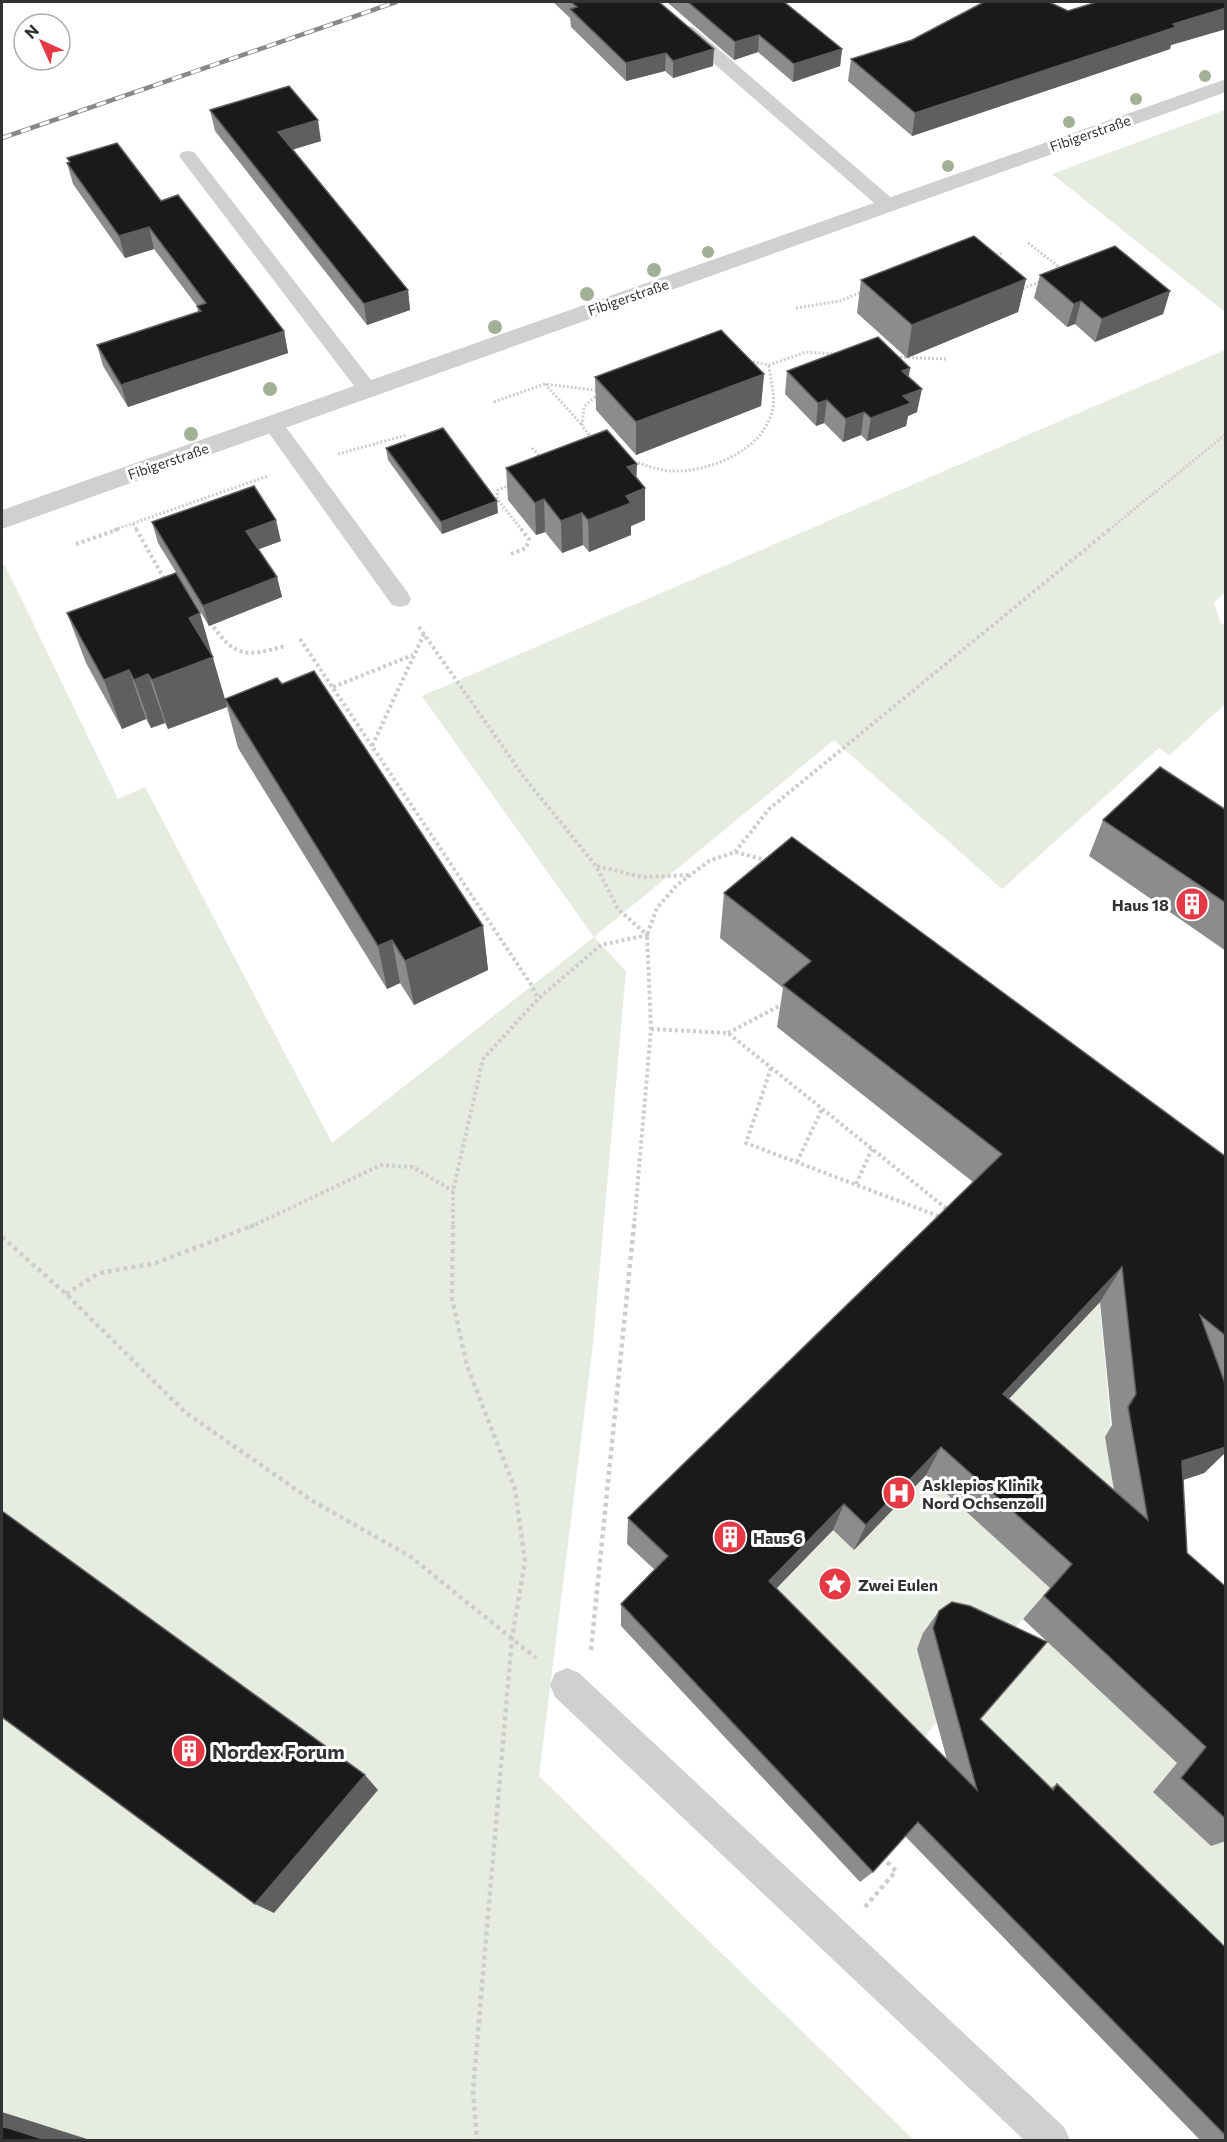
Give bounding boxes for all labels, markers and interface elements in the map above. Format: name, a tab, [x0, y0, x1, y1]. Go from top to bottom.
north arrow	[12, 12, 72, 72]
text: N	[20, 20, 42, 42]
street label: Fibigerstraße	[1047, 111, 1133, 155]
street label: Fibigerstraße	[585, 275, 671, 319]
street label: Fibigerstraße	[125, 439, 211, 483]
building icon: Haus 18	[1174, 886, 1210, 922]
place label: Haus 18	[1112, 895, 1169, 914]
hospital icon: Asklepios Klinik Nord Ochsenzoll	[881, 1475, 917, 1511]
place label: Asklepios Klinik Nord Ochsenzoll	[922, 1475, 1044, 1512]
building icon: Haus 6	[712, 1519, 748, 1555]
place label: Haus 6	[753, 1528, 803, 1547]
place icon: Zwei Eulen	[817, 1566, 853, 1602]
place label: Zwei Eulen	[858, 1575, 938, 1594]
building icon: Nordex Forum	[171, 1733, 207, 1769]
place label: Nordex Forum	[212, 1739, 345, 1763]

